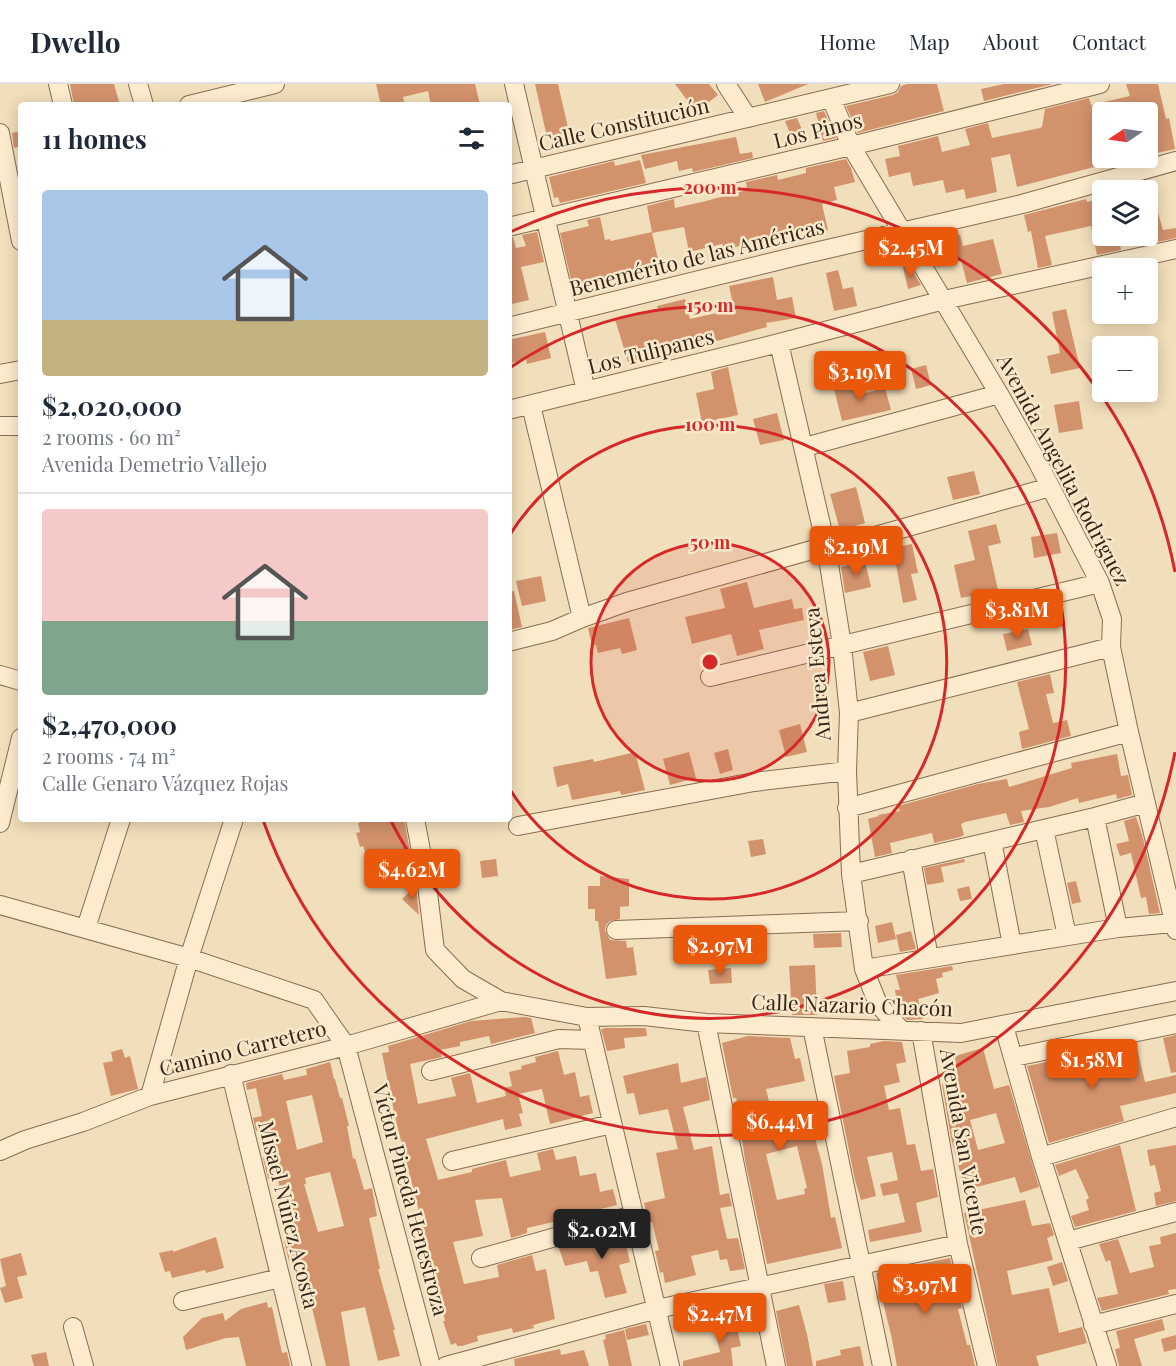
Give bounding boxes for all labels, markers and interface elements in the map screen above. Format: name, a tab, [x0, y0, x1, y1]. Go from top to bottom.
text: Dwello	[30, 23, 120, 60]
text: Home	[820, 27, 876, 55]
text: Map	[909, 27, 950, 55]
text: About	[983, 27, 1039, 55]
text: Contact	[1072, 27, 1146, 55]
street label: Calle Constitución	[536, 90, 712, 156]
north arrow	[1092, 102, 1158, 168]
map controls	[1092, 102, 1158, 402]
street label: Los Pinos	[770, 105, 865, 154]
text: 11 homes	[42, 121, 147, 156]
icon: filters	[455, 122, 488, 155]
text: 200 m	[683, 175, 737, 199]
button: layers	[1092, 180, 1158, 246]
street label: Benemérito de las Américas	[566, 211, 827, 301]
pin: $2.45M	[862, 227, 960, 278]
icon: home	[211, 229, 319, 337]
text: $2.45M	[878, 233, 944, 260]
button: +	[1092, 258, 1158, 324]
text: 150 m	[686, 293, 734, 317]
street label: Los Tulipanes	[584, 321, 717, 379]
button: −	[1092, 336, 1158, 402]
street label: Avenida Angelita Rodríguez	[991, 348, 1138, 590]
pin: $3.19M	[811, 351, 909, 402]
text: $3.19M	[828, 357, 892, 384]
text: $2,020,000	[42, 388, 182, 423]
text: 100 m	[685, 412, 736, 436]
text: 2 rooms · 60 m²	[42, 423, 181, 450]
text: Avenida Demetrio Vallejo	[42, 450, 267, 477]
pin: $2.19M	[807, 526, 905, 577]
text: 50 m	[690, 530, 731, 554]
text: $2.19M	[824, 532, 888, 559]
icon: home	[211, 548, 319, 656]
pin: $3.81M	[968, 589, 1066, 640]
text: $3.81M	[985, 595, 1049, 622]
street label: Andrea Esteva	[796, 606, 836, 743]
centre of rings	[700, 652, 720, 672]
text: $2,470,000	[42, 707, 177, 742]
text: 2 rooms · 74 m²	[42, 742, 176, 769]
text: Calle Genaro Vázquez Rojas	[42, 769, 288, 796]
pin: $4.62M	[363, 849, 461, 900]
text: $4.62M	[378, 855, 446, 882]
pin: $2.97M	[671, 925, 769, 976]
text: $2.97M	[687, 931, 753, 958]
street label: Calle Nazario Chacón	[751, 986, 954, 1022]
street label: Camino Carretero	[156, 1013, 329, 1081]
pin: $1.58M	[1043, 1039, 1141, 1090]
street label: Avenida San Vicente	[935, 1045, 995, 1237]
text: $1.58M	[1060, 1045, 1124, 1072]
street label: Víctor Pineda Henestroza	[367, 1080, 456, 1319]
pin: $6.44M	[731, 1101, 829, 1152]
text: $6.44M	[746, 1107, 814, 1134]
street label: Misael Núñez Acosta	[253, 1118, 327, 1312]
pin: $2.02M	[553, 1209, 651, 1260]
text: $2.02M	[567, 1215, 637, 1242]
pin: $3.97M	[876, 1264, 974, 1315]
text: $3.97M	[892, 1270, 958, 1297]
pin: $2.47M	[671, 1293, 769, 1344]
text: $2.47M	[687, 1299, 753, 1326]

